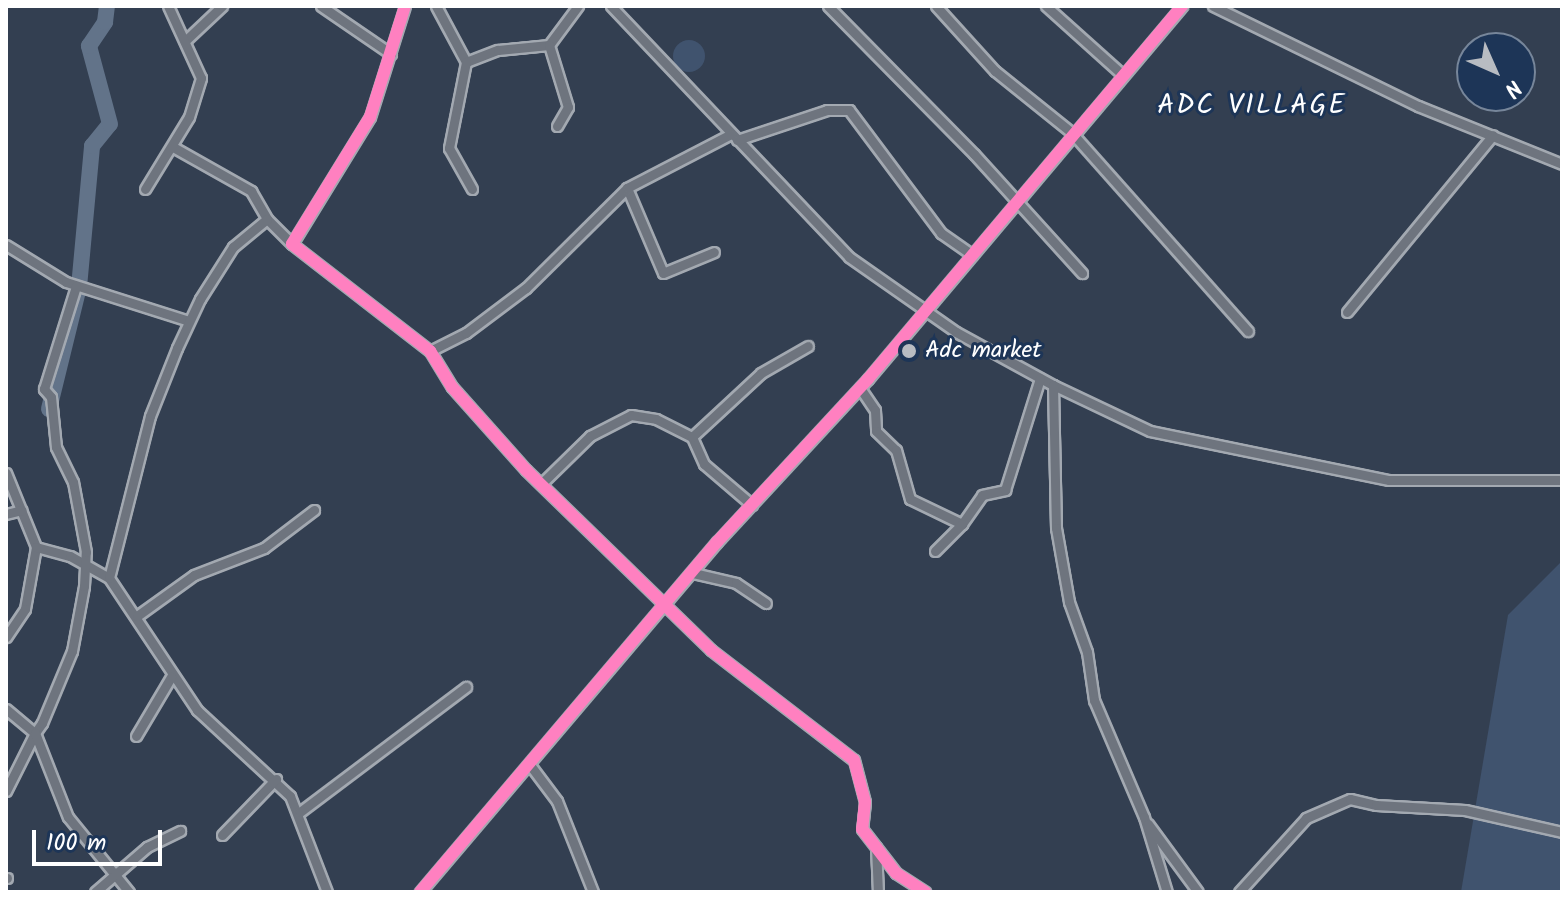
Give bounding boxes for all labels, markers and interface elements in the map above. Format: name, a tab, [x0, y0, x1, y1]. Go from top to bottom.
north arrow	[1456, 32, 1536, 112]
text: N	[1495, 71, 1529, 105]
district label: ADC VILLAGE	[1157, 89, 1347, 123]
place label: Adc market	[925, 337, 1042, 365]
marker: Adc market	[900, 342, 918, 360]
scale bar	[36, 814, 166, 864]
text: 100 m	[46, 824, 106, 863]

